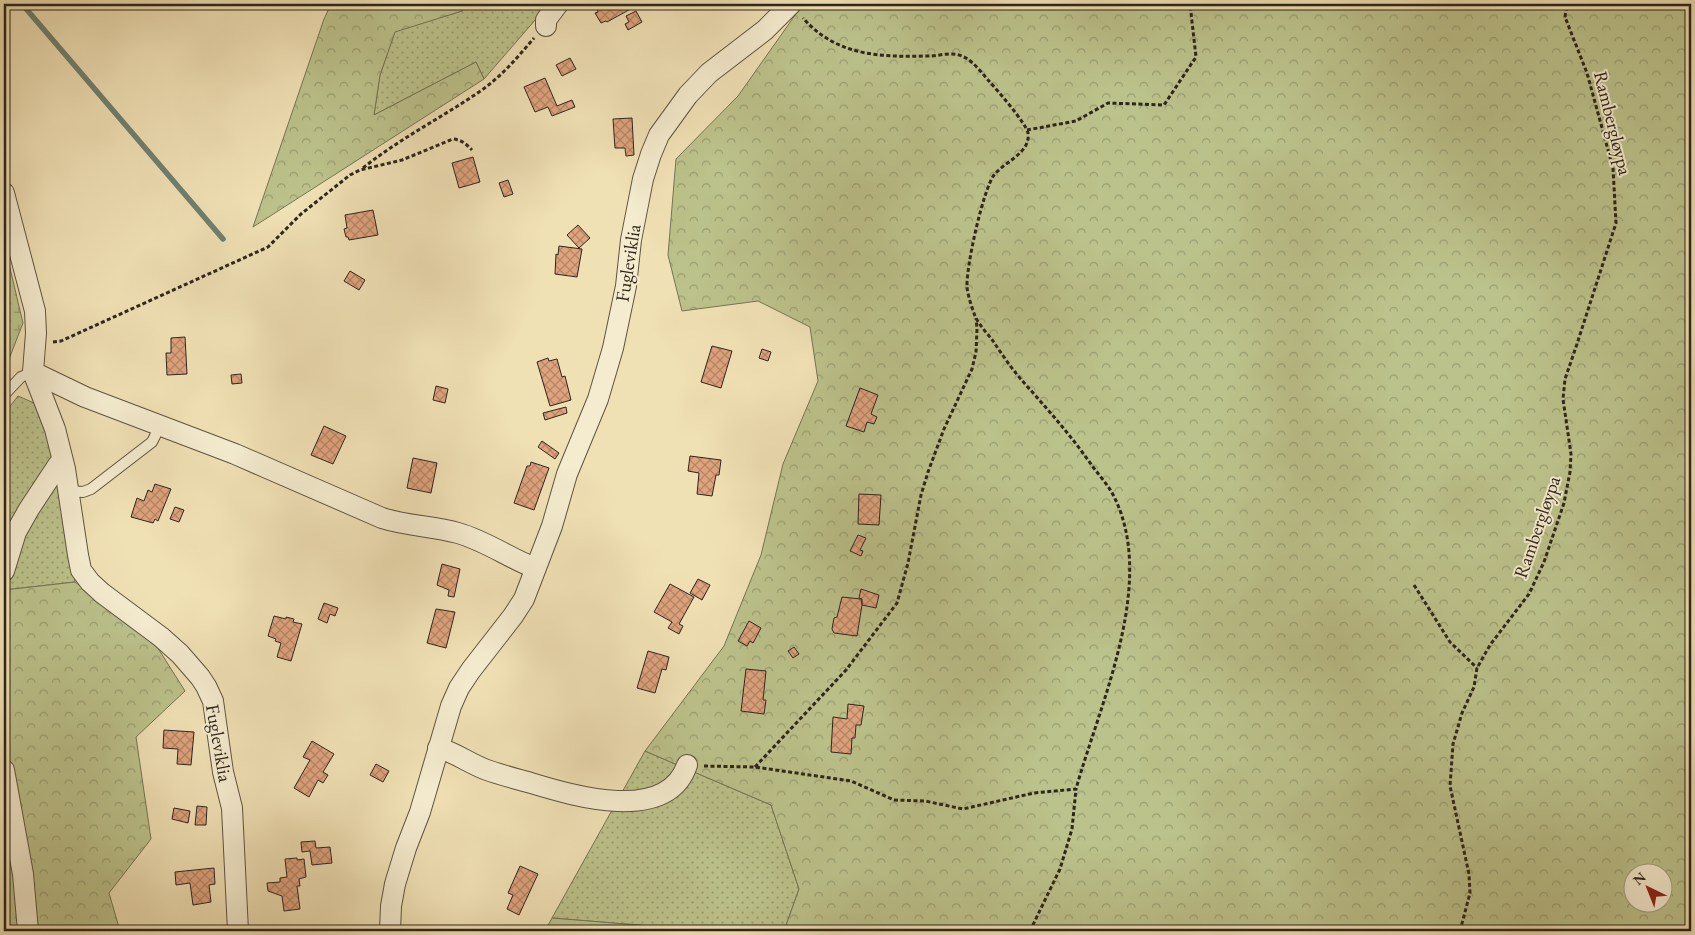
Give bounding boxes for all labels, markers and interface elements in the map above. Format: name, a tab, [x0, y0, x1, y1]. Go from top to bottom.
street label: Rambergløypa	[1588, 68, 1638, 178]
street label: Fugleviklia	[610, 222, 647, 304]
street label: Rambergløypa	[1508, 472, 1566, 581]
street label: Fugleviklia	[200, 702, 238, 784]
north arrow	[1622, 862, 1672, 912]
text: N	[1629, 868, 1650, 889]

